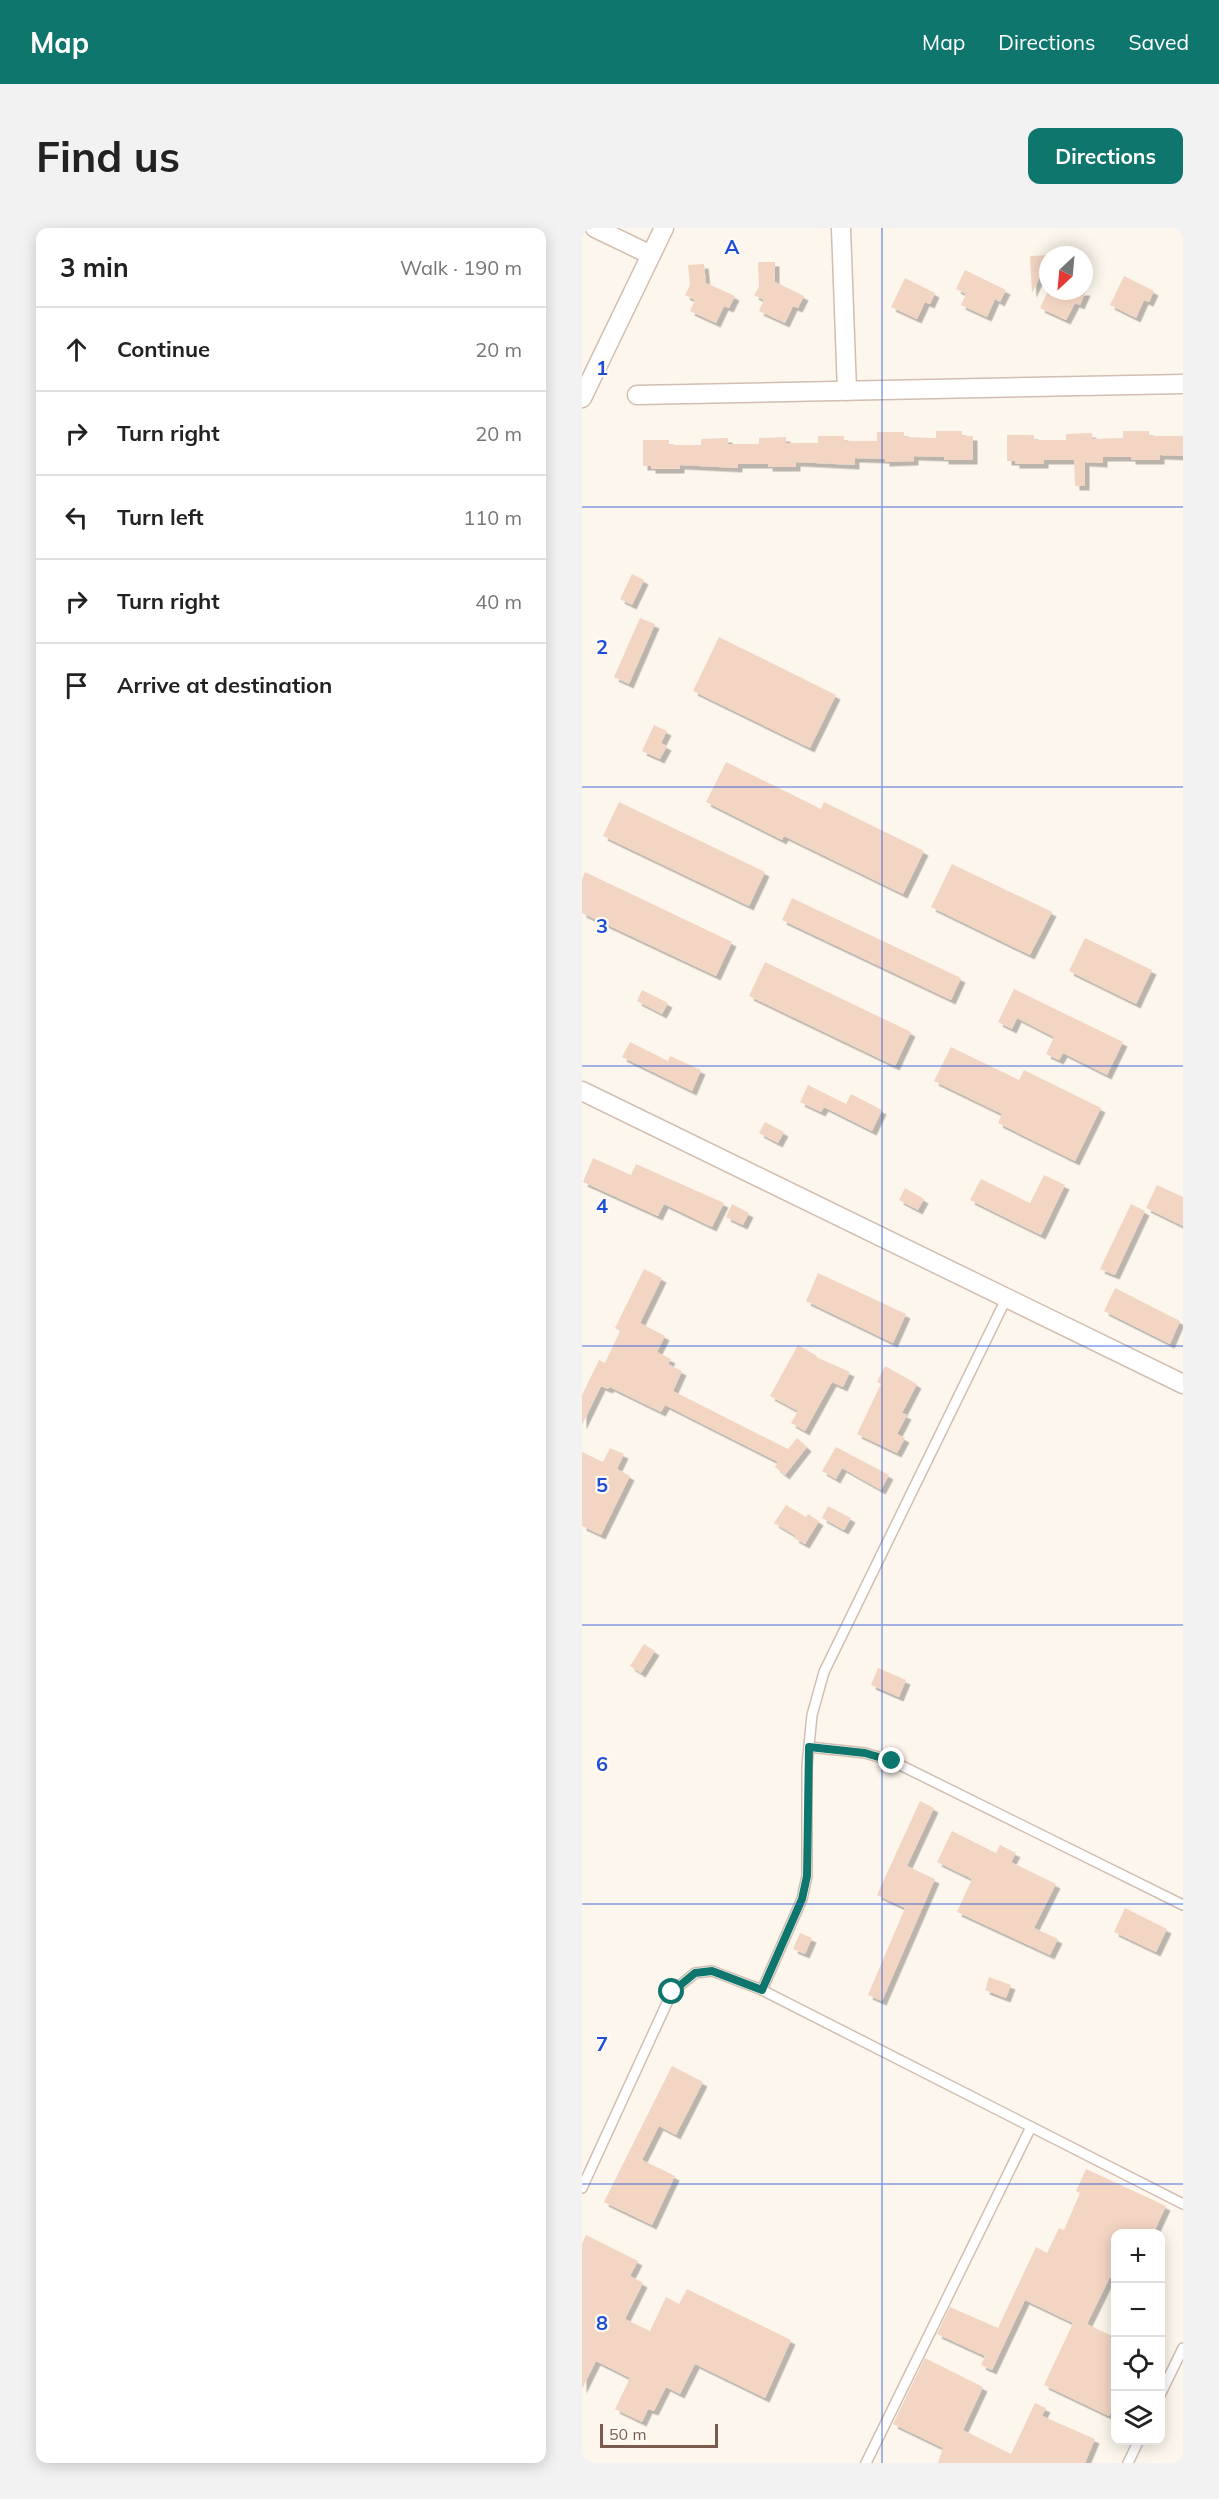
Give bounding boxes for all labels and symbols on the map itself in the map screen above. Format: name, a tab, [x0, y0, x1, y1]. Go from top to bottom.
text: A	[725, 234, 740, 259]
north arrow	[1039, 246, 1093, 300]
text: 1	[596, 355, 608, 380]
text: 2	[596, 634, 608, 659]
text: 3	[596, 913, 608, 938]
text: 4	[596, 1193, 608, 1218]
text: 5	[596, 1472, 608, 1497]
route end	[878, 1747, 904, 1773]
text: 6	[596, 1751, 608, 1776]
route start	[658, 1978, 684, 2004]
text: 7	[596, 2031, 608, 2056]
text: 8	[596, 2310, 608, 2335]
scale bar	[600, 2421, 718, 2448]

